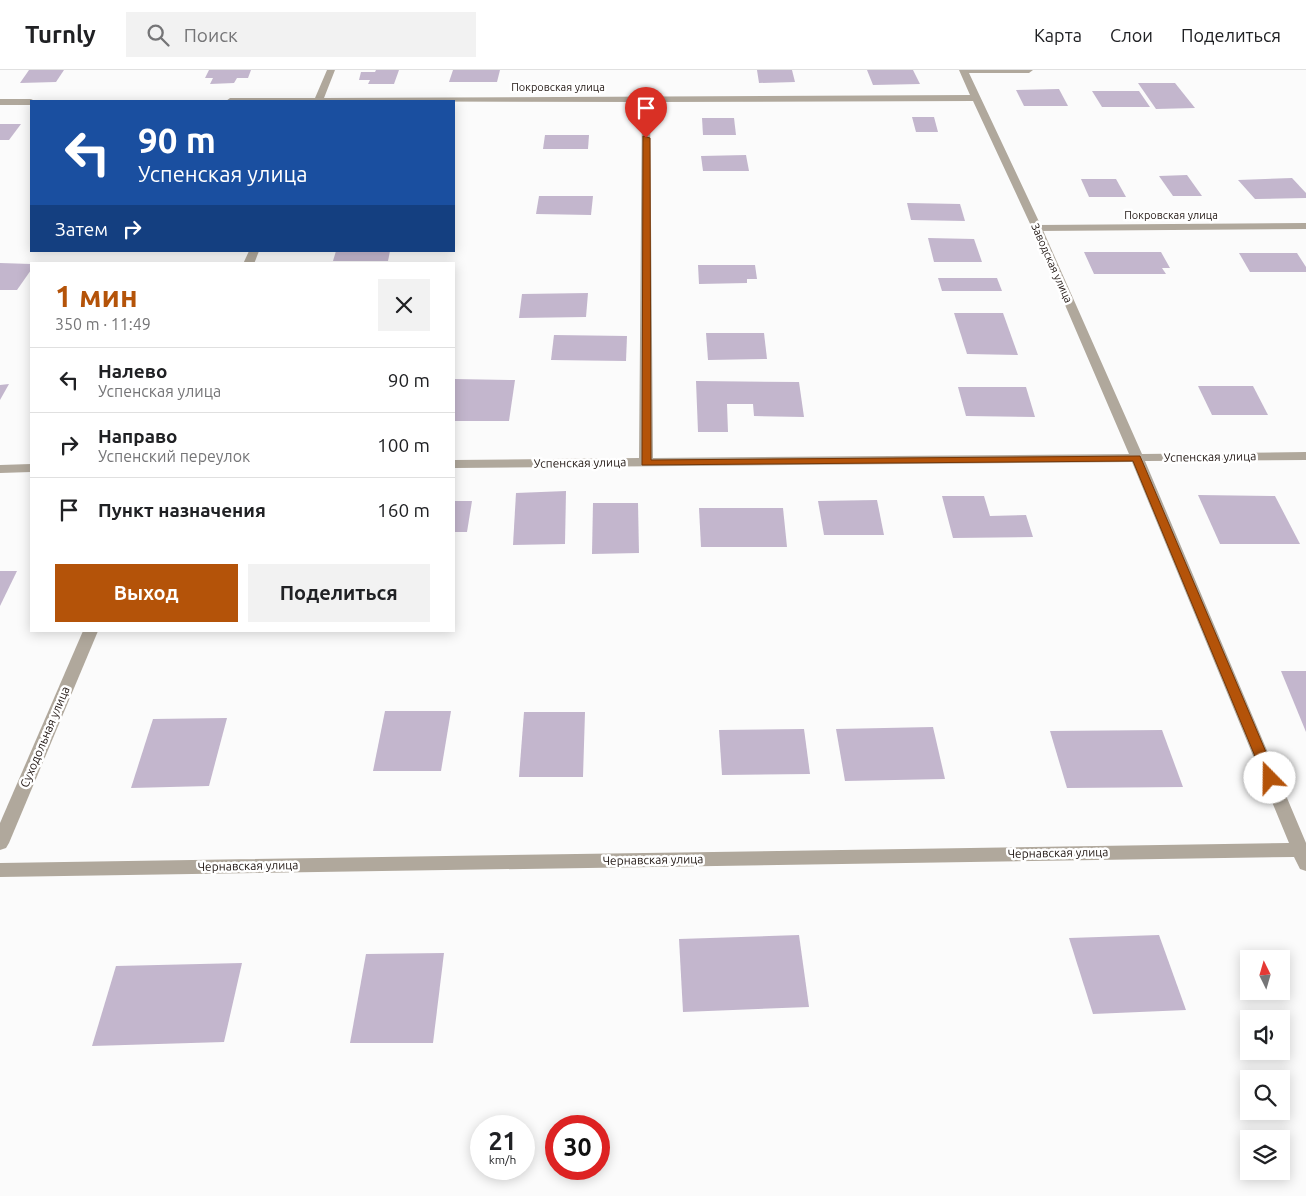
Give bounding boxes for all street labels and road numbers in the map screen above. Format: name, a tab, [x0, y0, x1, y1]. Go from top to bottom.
street label: Покровская улица	[511, 81, 605, 93]
street label: Покровская улица	[1124, 209, 1218, 221]
street label: Заводская улица	[1029, 221, 1075, 305]
street label: Успенская улица	[1164, 449, 1256, 464]
street label: Успенская улица	[534, 455, 626, 470]
street label: Суходольная улица	[17, 684, 72, 789]
street label: Чернавская улица	[1007, 845, 1109, 860]
street label: Чернавская улица	[602, 852, 704, 867]
street label: Чернавская улица	[197, 858, 299, 873]

